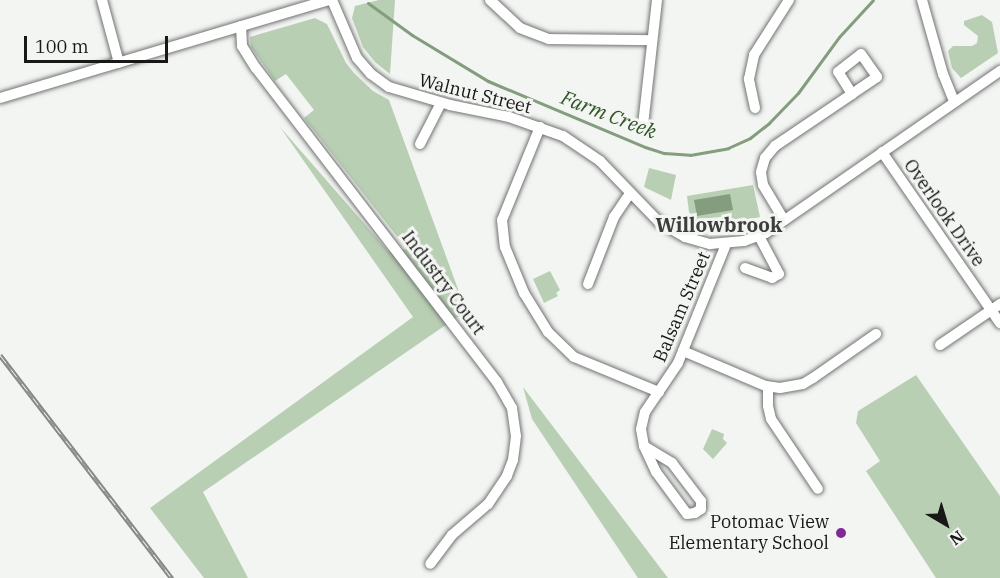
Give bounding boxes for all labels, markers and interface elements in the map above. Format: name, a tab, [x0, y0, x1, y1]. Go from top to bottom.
scale bar	[27, 24, 171, 62]
text: 100 m	[35, 35, 89, 58]
street label: Walnut Street	[416, 70, 534, 118]
water label: Farm Creek	[558, 85, 660, 143]
street label: Overlook Drive	[899, 155, 989, 271]
district label: Willowbrook	[656, 212, 782, 236]
street label: Industry Court	[397, 227, 489, 339]
street label: Balsam Street	[649, 249, 715, 365]
north arrow	[916, 494, 976, 554]
place label: Potomac View Elementary School	[669, 512, 829, 554]
marker: Potomac View Elementary School	[834, 526, 848, 540]
text: N	[946, 526, 968, 550]

